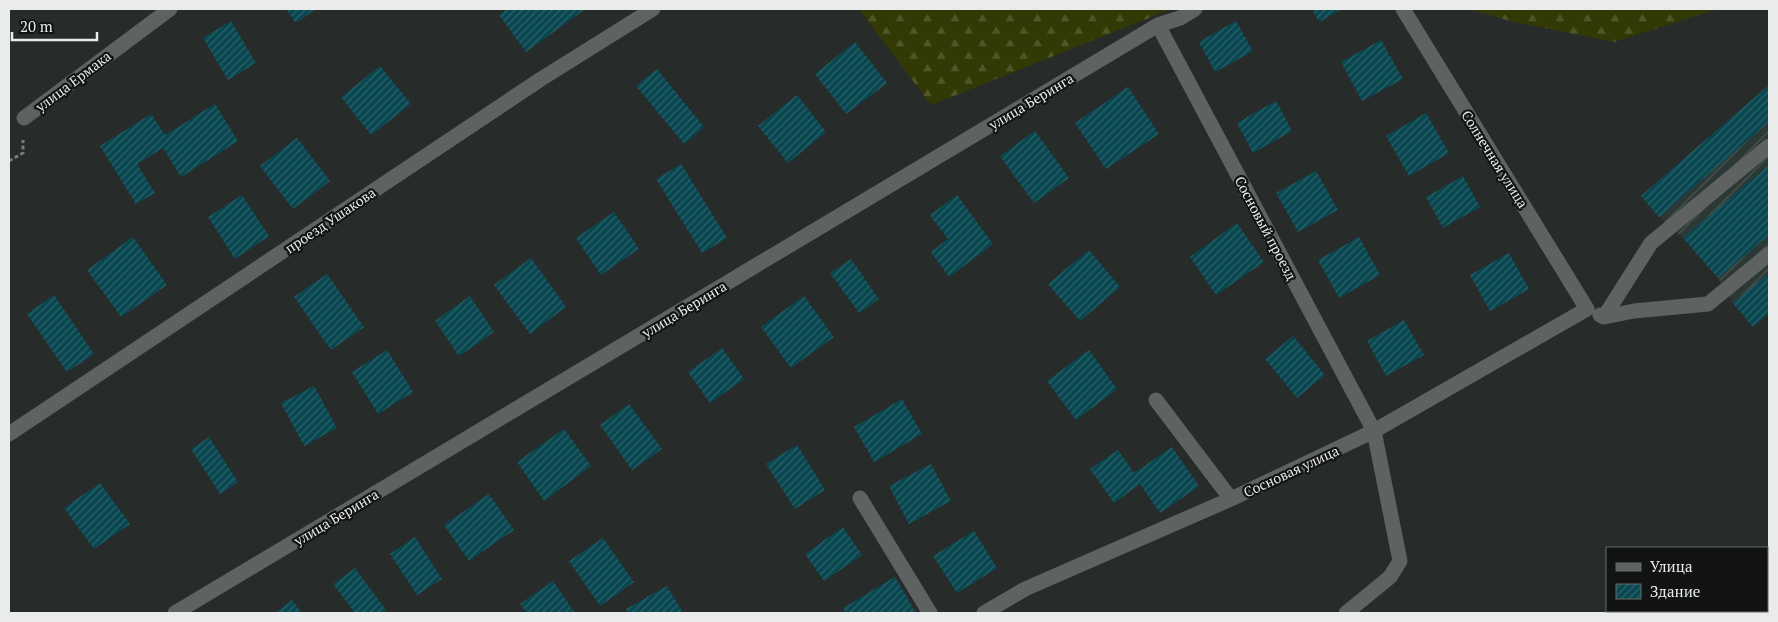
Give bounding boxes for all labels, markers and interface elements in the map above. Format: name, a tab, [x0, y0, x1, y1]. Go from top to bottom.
scale bar	[12, 10, 98, 42]
text: 20 m	[20, 16, 53, 36]
street label: улица Ермака	[31, 46, 115, 116]
street label: улица Беринга	[984, 68, 1077, 134]
street label: Солнечная улица	[1457, 107, 1533, 211]
street label: Сосновый проезд	[1231, 173, 1301, 283]
street label: проезд Ушакова	[281, 183, 379, 257]
street label: улица Беринга	[637, 276, 730, 342]
street label: Сосновая улица	[1240, 441, 1342, 501]
street label: улица Беринга	[289, 484, 382, 550]
legend	[1606, 547, 1768, 612]
text: Улица	[1650, 556, 1693, 576]
text: Здание	[1650, 581, 1700, 601]

